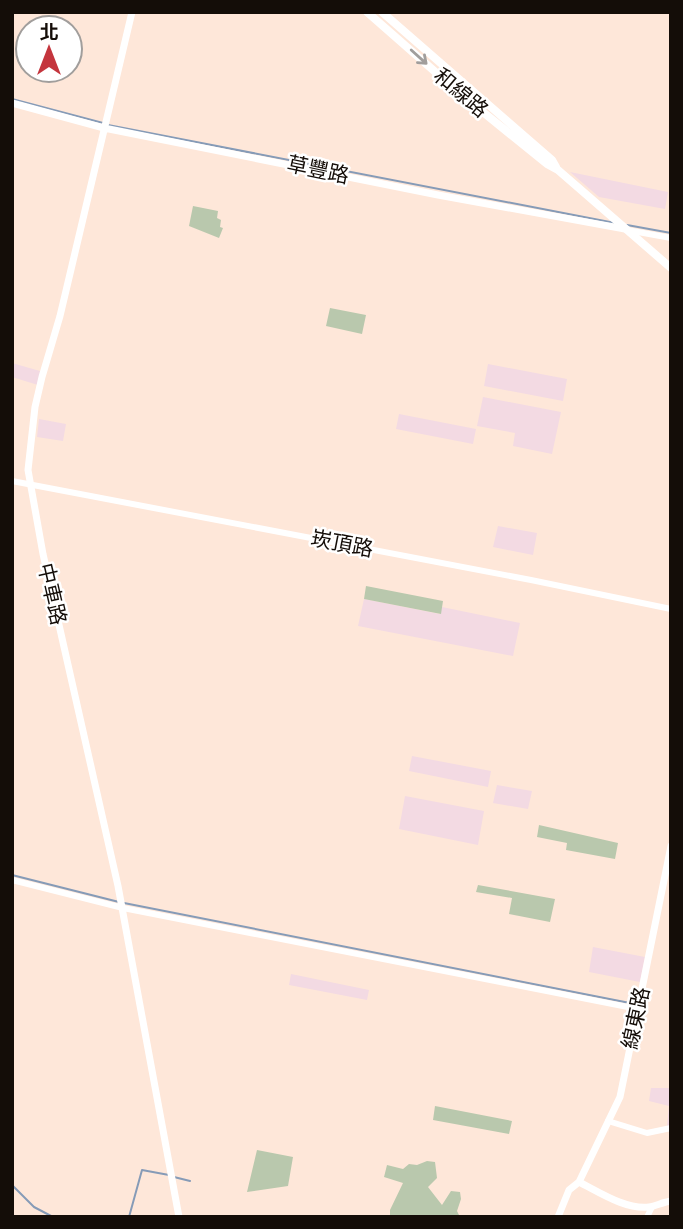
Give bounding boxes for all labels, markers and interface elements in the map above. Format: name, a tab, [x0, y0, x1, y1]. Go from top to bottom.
north arrow	[14, 14, 84, 84]
text: 北	[39, 21, 59, 44]
one-way arrow	[409, 49, 427, 65]
street label: 和線路	[429, 63, 493, 122]
street label: 草豐路	[285, 151, 352, 188]
street label: 崁頂路	[309, 525, 375, 562]
street label: 中車路	[33, 560, 72, 627]
street label: 線東路	[617, 984, 654, 1051]

